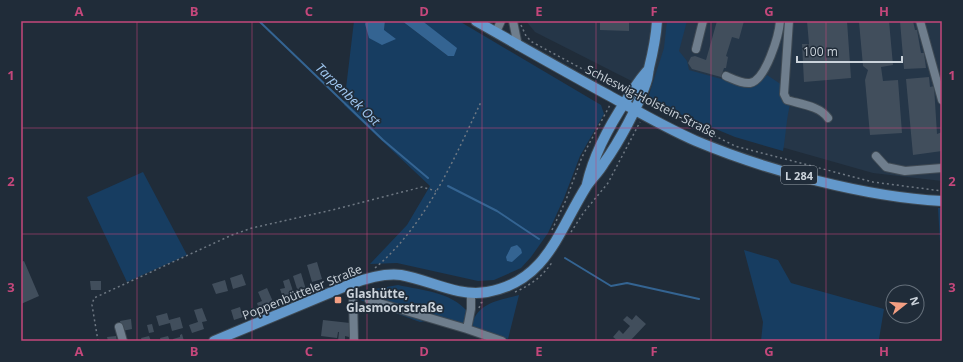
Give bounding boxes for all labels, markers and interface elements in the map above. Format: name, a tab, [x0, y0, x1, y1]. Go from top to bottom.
text: A	[75, 2, 84, 20]
text: B	[190, 2, 199, 20]
text: C	[305, 2, 313, 20]
text: D	[419, 2, 429, 20]
text: E	[535, 2, 543, 20]
text: F	[650, 2, 658, 20]
text: G	[764, 2, 774, 20]
text: H	[879, 2, 889, 20]
scale bar	[797, 38, 902, 64]
text: 100 m	[803, 43, 838, 60]
water label: Tarpenbek Ost	[312, 59, 385, 130]
street label: Schleswig-Holstein-Straße	[583, 61, 720, 142]
text: 1	[7, 66, 15, 84]
text: 1	[948, 66, 956, 84]
road number: L 284	[781, 166, 817, 184]
text: 2	[7, 172, 15, 190]
text: 2	[948, 172, 956, 190]
street label: Poppenbütteler Straße	[240, 260, 365, 324]
text: 3	[7, 278, 15, 296]
text: 3	[948, 278, 956, 296]
north arrow	[885, 284, 925, 324]
place label: Glashütte, Glasmoorstraße	[346, 285, 443, 316]
text: N	[907, 294, 924, 307]
marker: Glashütte, Glasmoorstraße	[333, 295, 343, 305]
text: A	[75, 342, 84, 360]
text: B	[190, 342, 199, 360]
text: C	[305, 342, 313, 360]
text: D	[419, 342, 429, 360]
text: E	[535, 342, 543, 360]
text: F	[650, 342, 658, 360]
text: G	[764, 342, 774, 360]
text: H	[879, 342, 889, 360]

